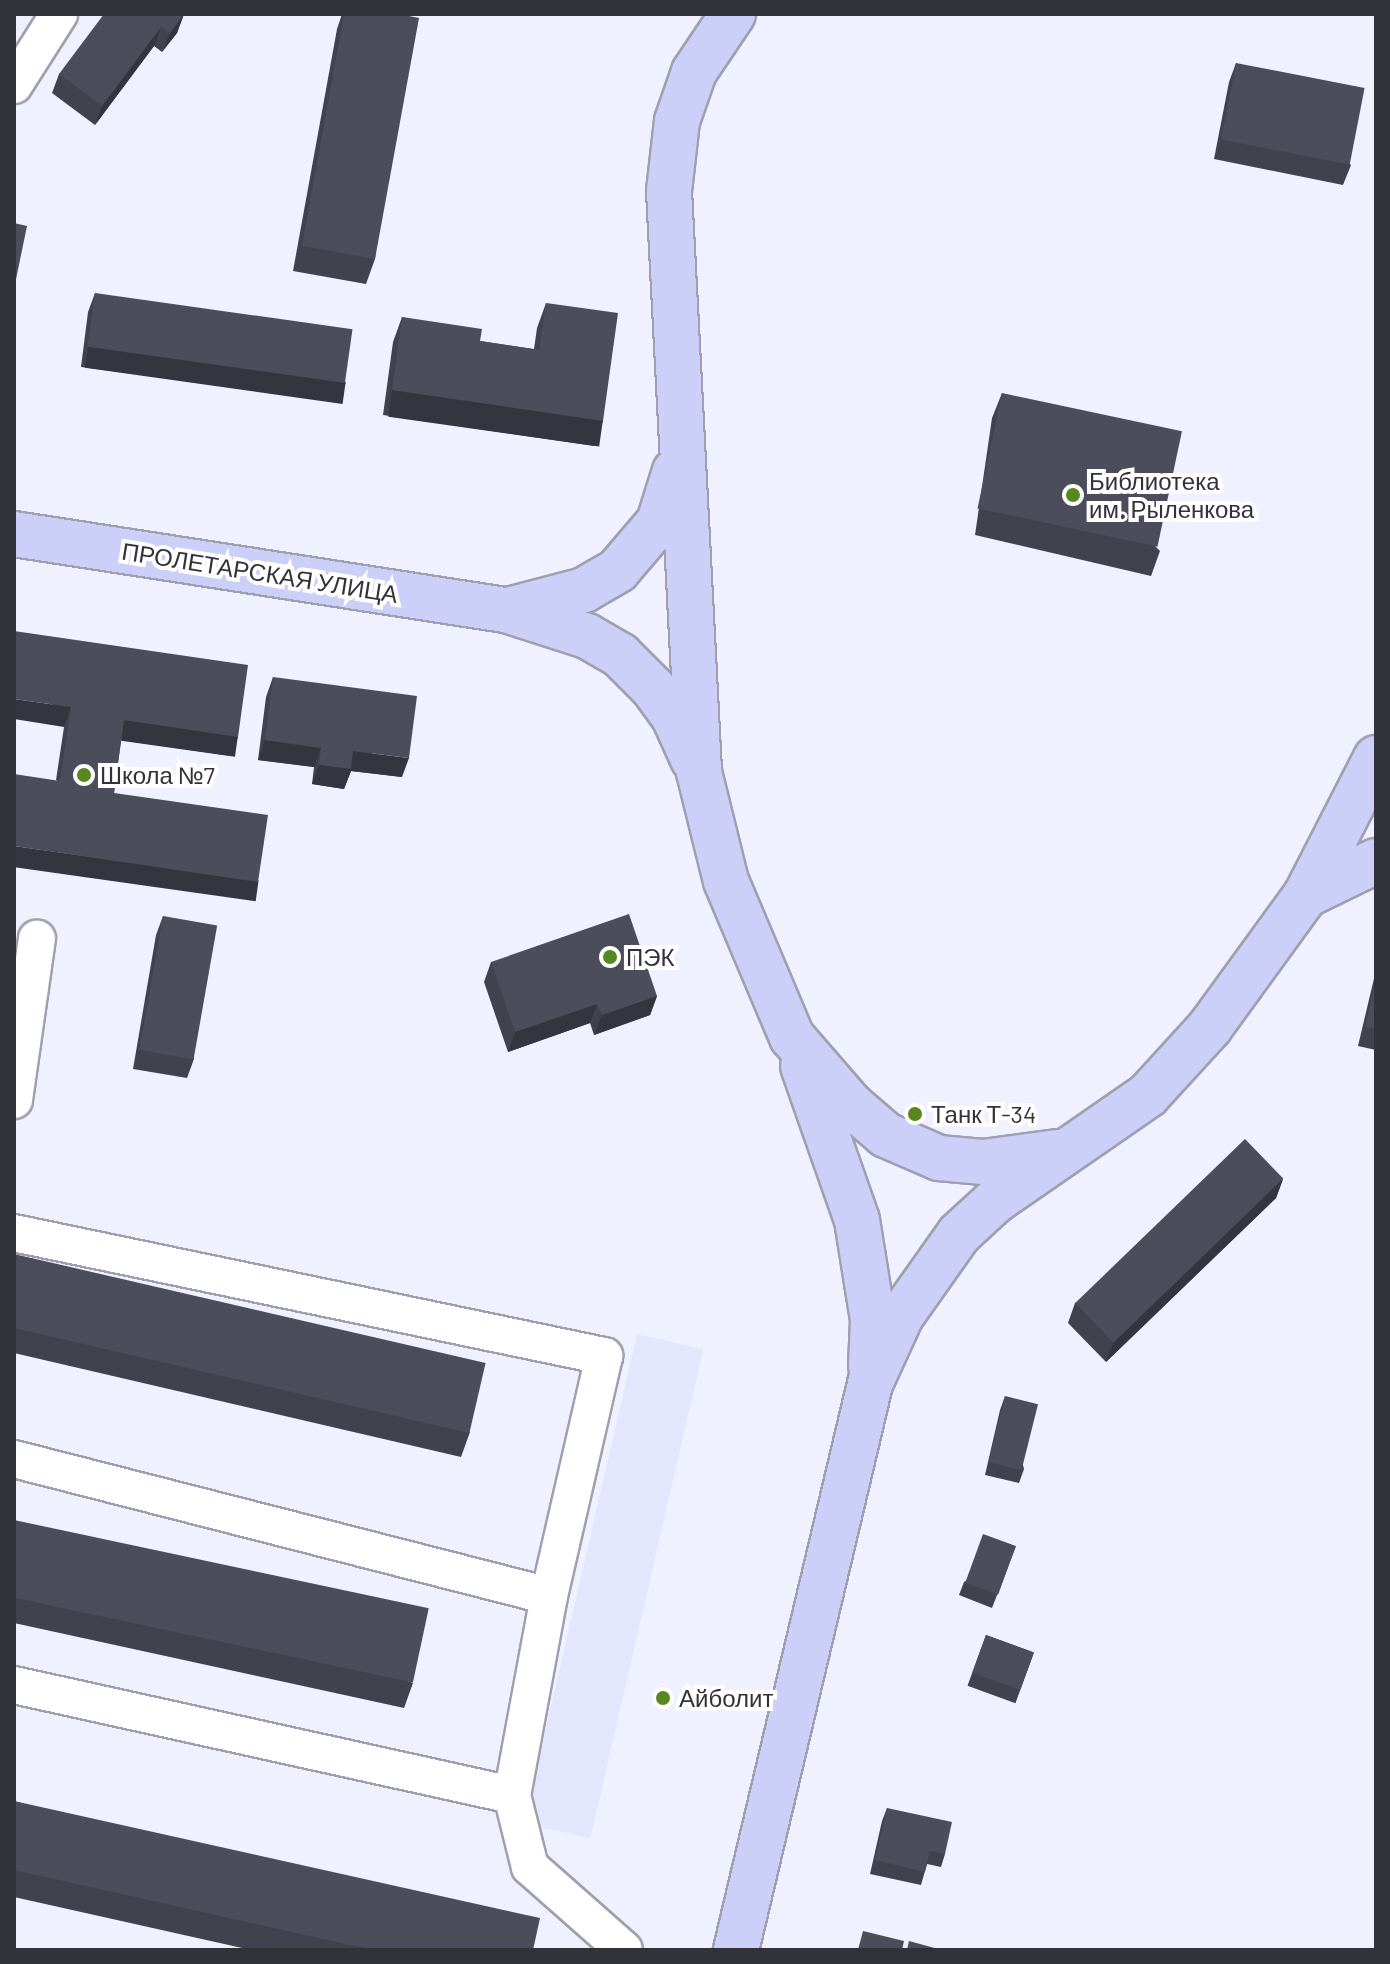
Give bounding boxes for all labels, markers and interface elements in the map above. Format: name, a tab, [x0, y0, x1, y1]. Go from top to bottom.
place label: Библиотека им. Рыленкова	[1089, 467, 1254, 523]
marker: Библиотека им. Рыленкова	[1064, 486, 1082, 504]
street label: ПРОЛЕТАРСКАЯ УЛИЦА	[120, 536, 400, 608]
place label: Школа №7	[100, 761, 215, 789]
marker: Школа №7	[75, 766, 93, 784]
place label: ПЭК	[626, 943, 674, 971]
marker: ПЭК	[601, 948, 619, 966]
place label: Танк Т-34	[931, 1100, 1036, 1128]
marker: Танк Т-34	[906, 1105, 924, 1123]
place label: Айболит	[679, 1684, 773, 1712]
marker: Айболит	[654, 1689, 672, 1707]

